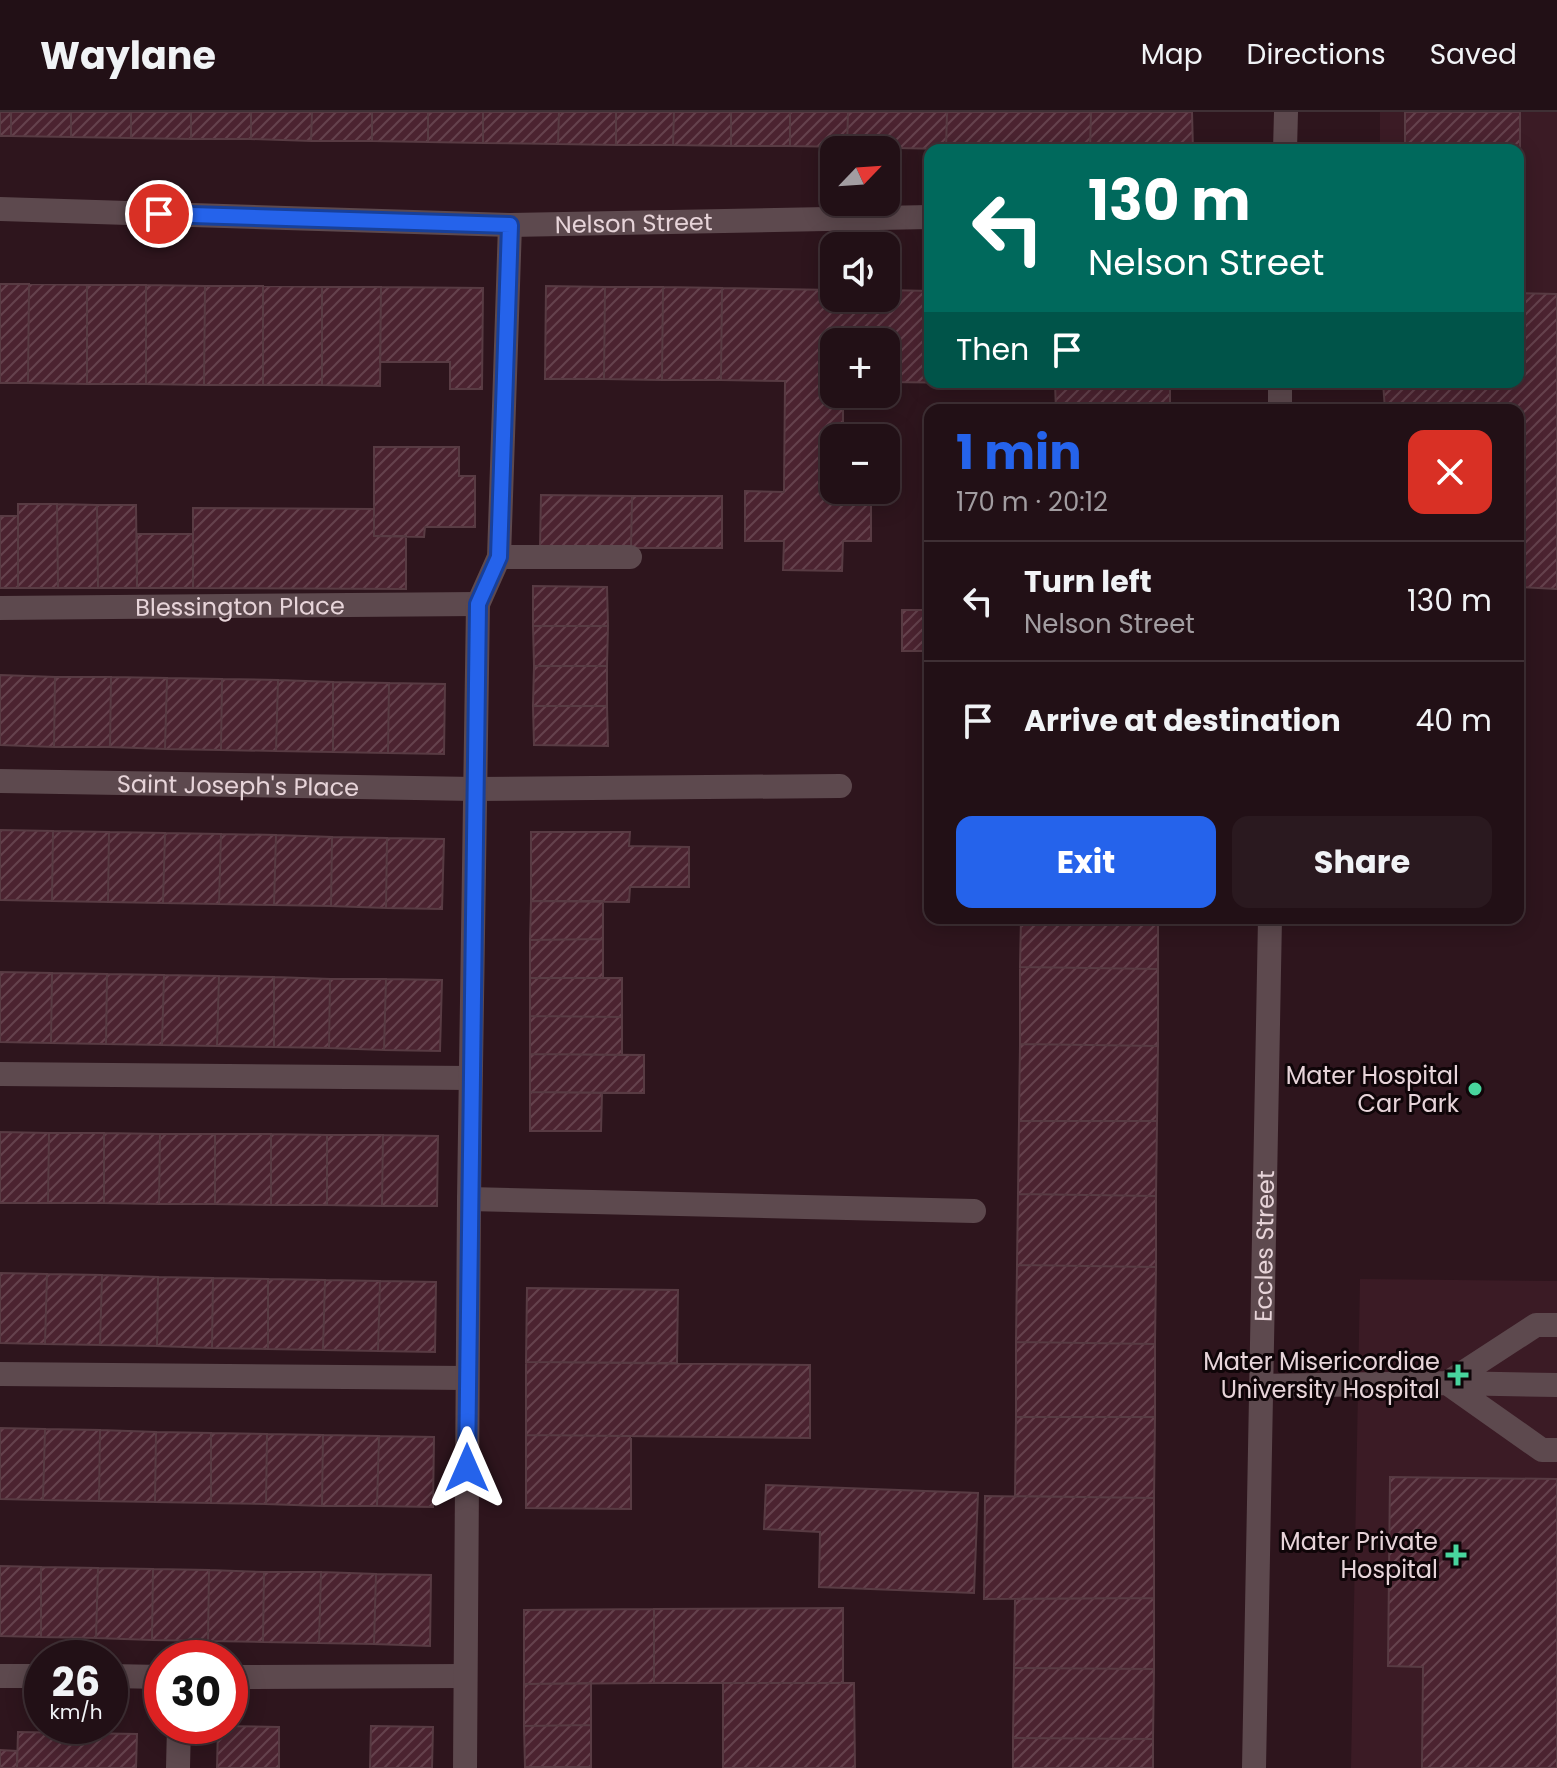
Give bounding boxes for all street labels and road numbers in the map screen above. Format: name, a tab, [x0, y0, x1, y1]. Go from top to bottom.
street label: Nelson Street	[555, 205, 713, 241]
street label: Blessington Place	[135, 589, 345, 623]
street label: Saint Joseph's Place	[117, 766, 359, 804]
street label: Eccles Street	[1246, 1170, 1282, 1322]

